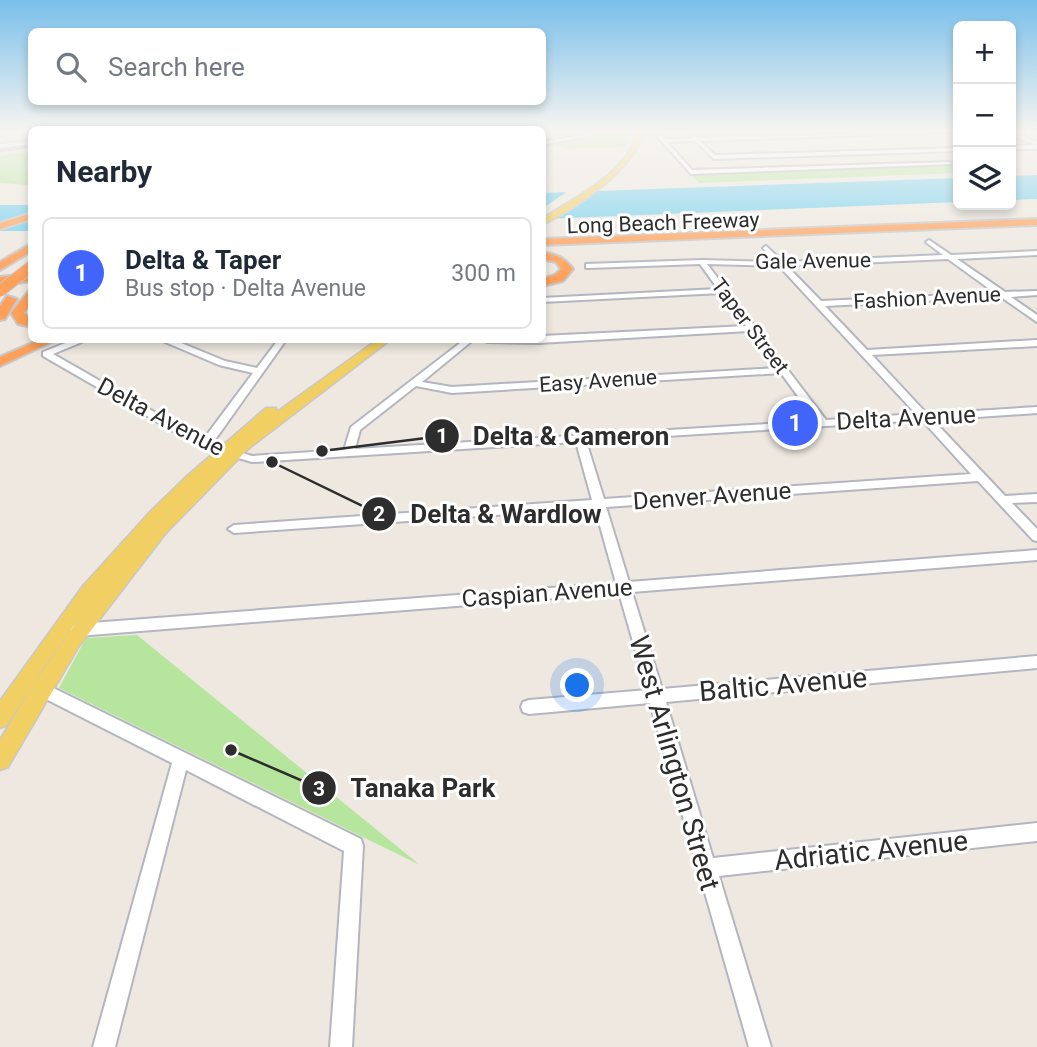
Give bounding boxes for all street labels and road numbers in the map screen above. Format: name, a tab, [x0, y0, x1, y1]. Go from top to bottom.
street label: Long Beach Freeway	[566, 208, 760, 238]
street label: Gale Avenue	[755, 248, 871, 274]
street label: Taper Street	[706, 273, 794, 379]
street label: Fashion Avenue	[853, 282, 1001, 314]
street label: Easy Avenue	[538, 365, 658, 397]
street label: Delta Avenue	[93, 372, 229, 462]
street label: Delta Avenue	[836, 400, 976, 436]
street label: Denver Avenue	[632, 477, 792, 515]
street label: Caspian Avenue	[461, 573, 633, 613]
street label: West Arlington Street	[622, 632, 727, 894]
street label: Baltic Avenue	[698, 661, 868, 708]
street label: Adriatic Avenue	[773, 824, 970, 877]

